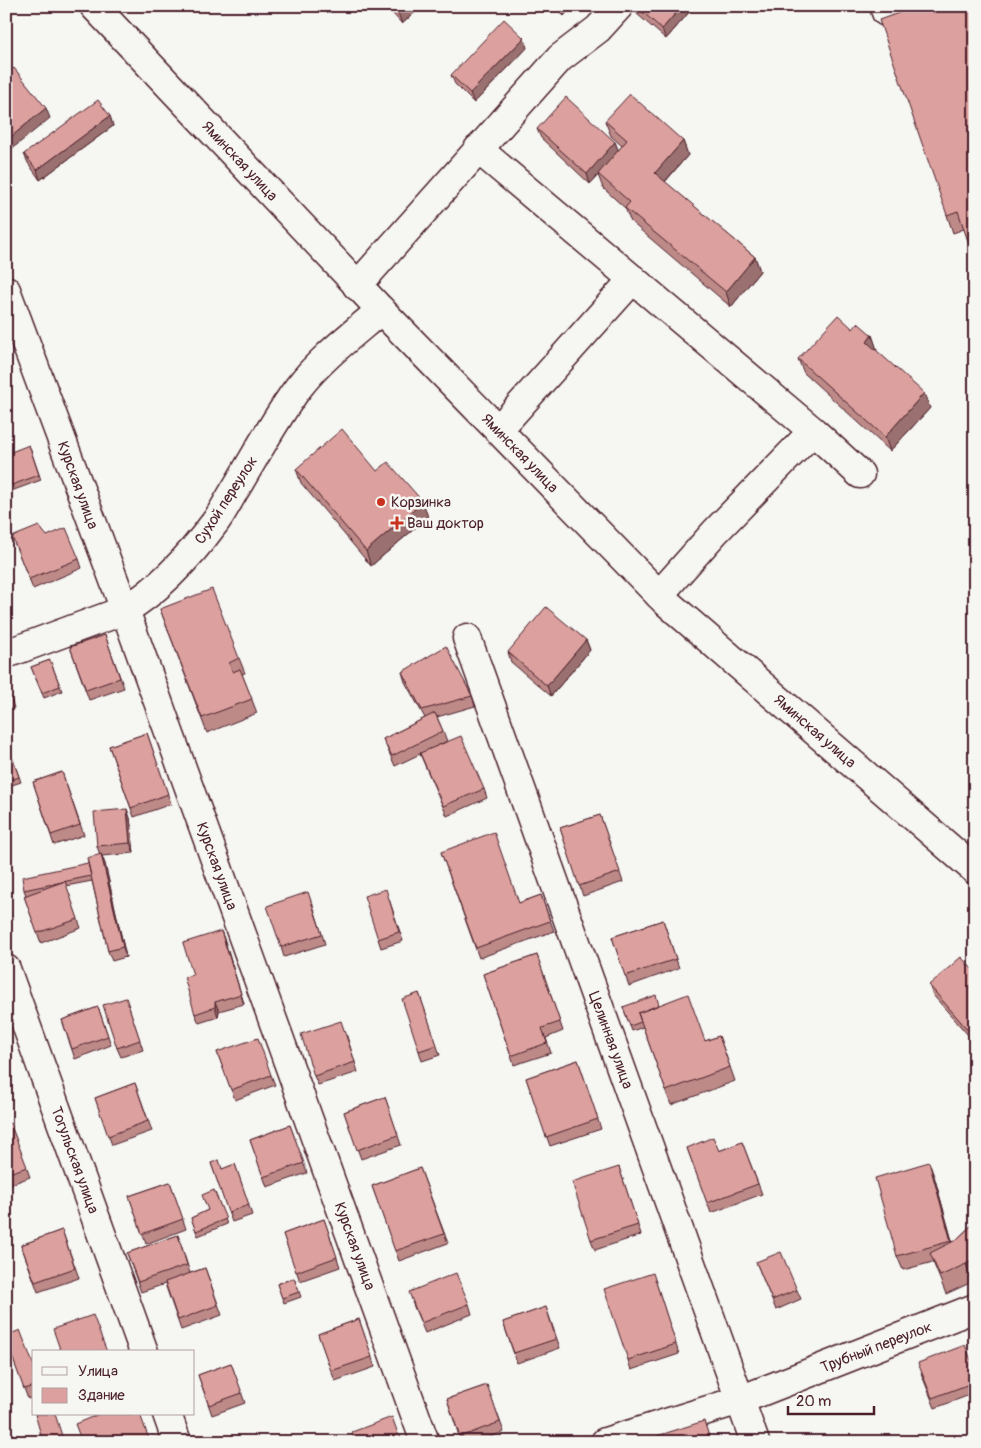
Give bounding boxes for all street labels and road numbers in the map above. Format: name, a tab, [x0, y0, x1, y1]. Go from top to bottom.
street label: Яминская улица	[198, 117, 282, 205]
street label: Яминская улица	[477, 410, 562, 497]
street label: Курская улица	[53, 439, 102, 532]
street label: Сухой переулок	[191, 452, 262, 548]
street label: Яминская улица	[770, 691, 860, 772]
street label: Курская улица	[192, 820, 241, 913]
street label: Целинная улица	[584, 989, 637, 1091]
street label: Тогульская улица	[46, 1104, 103, 1216]
street label: Курская улица	[330, 1200, 379, 1293]
street label: Трубный переулок	[818, 1317, 935, 1377]

